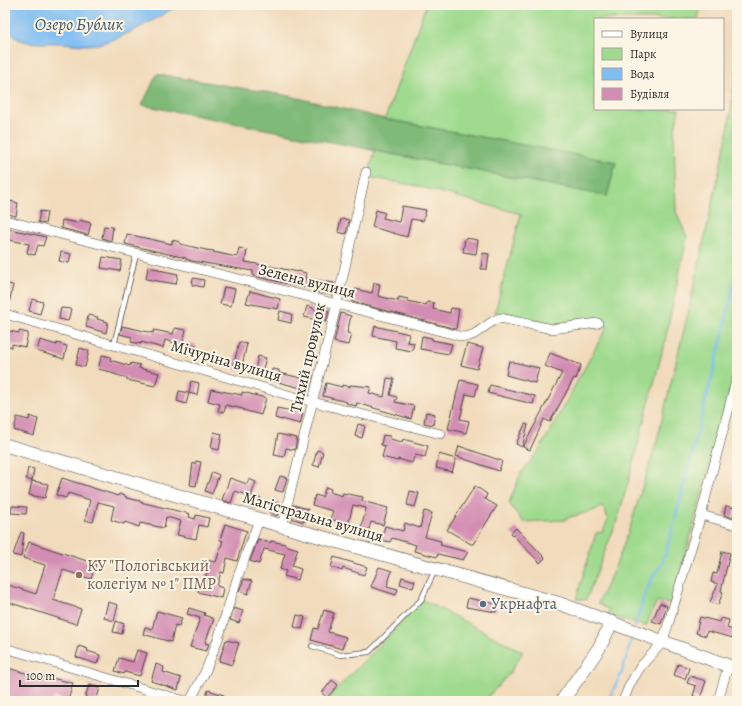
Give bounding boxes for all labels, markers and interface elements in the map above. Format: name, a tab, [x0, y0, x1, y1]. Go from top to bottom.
water label: Озеро Бублик	[35, 13, 124, 36]
legend	[594, 18, 724, 110]
text: Вулиця	[630, 26, 668, 42]
text: Парк	[630, 46, 656, 62]
text: Вода	[630, 66, 655, 82]
text: Будівля	[630, 86, 670, 102]
street label: Зелена вулиця	[256, 258, 358, 304]
street label: Тихий провулок	[285, 301, 331, 415]
street label: Мічуріна вулиця	[168, 335, 284, 387]
street label: Магістральна вулиця	[240, 486, 386, 548]
place label: КУ "Пологівський колегіум № 1" ПМР	[87, 555, 216, 595]
marker: КУ "Пологівський колегіум № 1" ПМР	[74, 570, 84, 580]
place label: Укрнафта	[491, 593, 558, 615]
marker: Укрнафта	[478, 599, 488, 609]
scale bar	[20, 662, 138, 688]
text: 100 m	[26, 668, 55, 684]

